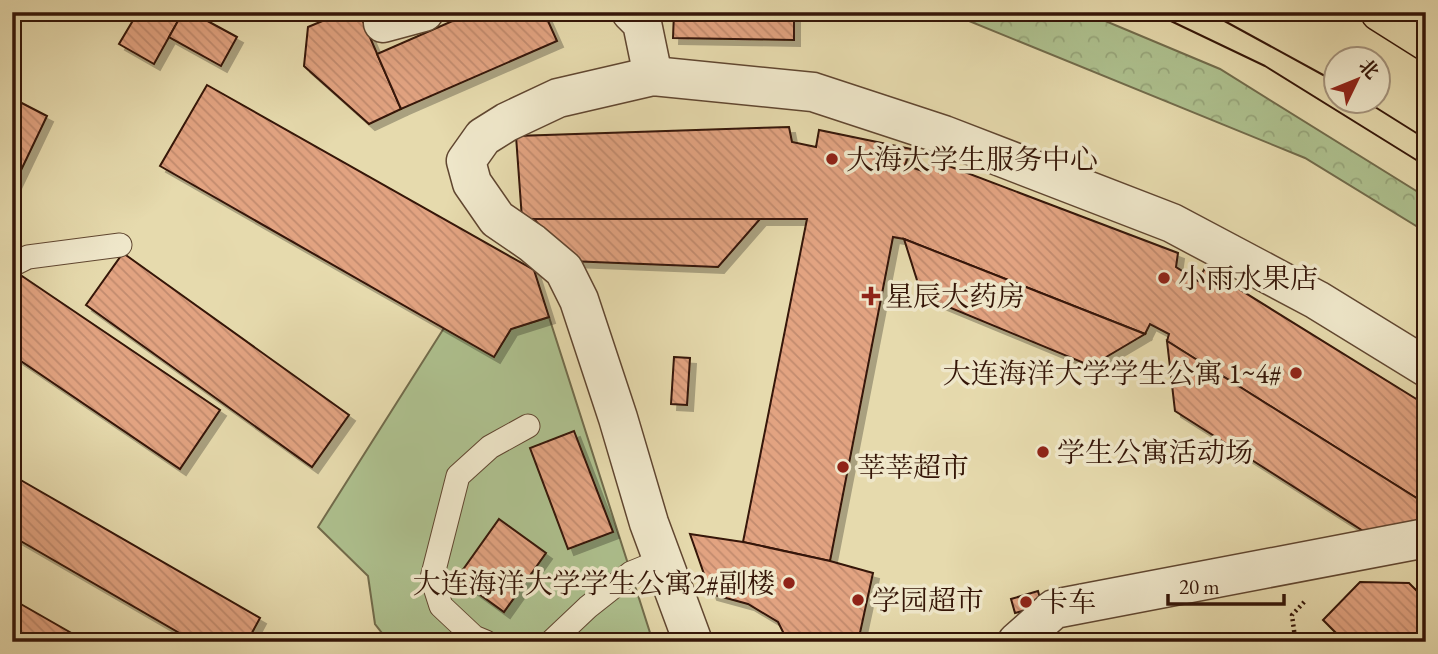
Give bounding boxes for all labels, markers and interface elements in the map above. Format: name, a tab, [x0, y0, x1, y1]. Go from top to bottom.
north arrow	[1322, 46, 1392, 116]
text: 北	[1353, 53, 1385, 84]
place label: 大海大学生服务中心	[846, 141, 1098, 177]
marker: 大海大学生服务中心	[824, 151, 840, 167]
place label: 小雨水果店	[1178, 260, 1318, 296]
marker: 小雨水果店	[1156, 270, 1172, 286]
place label: 星辰大药房	[885, 278, 1025, 314]
marker: 星辰大药房	[863, 288, 879, 304]
place label: 大连海洋大学学生公寓 1~4#	[942, 355, 1282, 391]
marker: 大连海洋大学学生公寓 1~4#	[1288, 365, 1304, 381]
place label: 学生公寓活动场	[1057, 434, 1253, 470]
marker: 学生公寓活动场	[1035, 444, 1051, 460]
place label: 莘莘超市	[857, 449, 969, 485]
marker: 莘莘超市	[835, 459, 851, 475]
scale bar	[1168, 563, 1284, 607]
place label: 大连海洋大学学生公寓2#副楼	[412, 565, 775, 601]
text: 20 m	[1179, 573, 1220, 600]
marker: 大连海洋大学学生公寓2#副楼	[781, 575, 797, 591]
place label: 学园超市	[872, 582, 984, 618]
place label: 卡车	[1040, 584, 1096, 620]
marker: 学园超市	[850, 592, 866, 608]
marker: 卡车	[1018, 594, 1034, 610]

